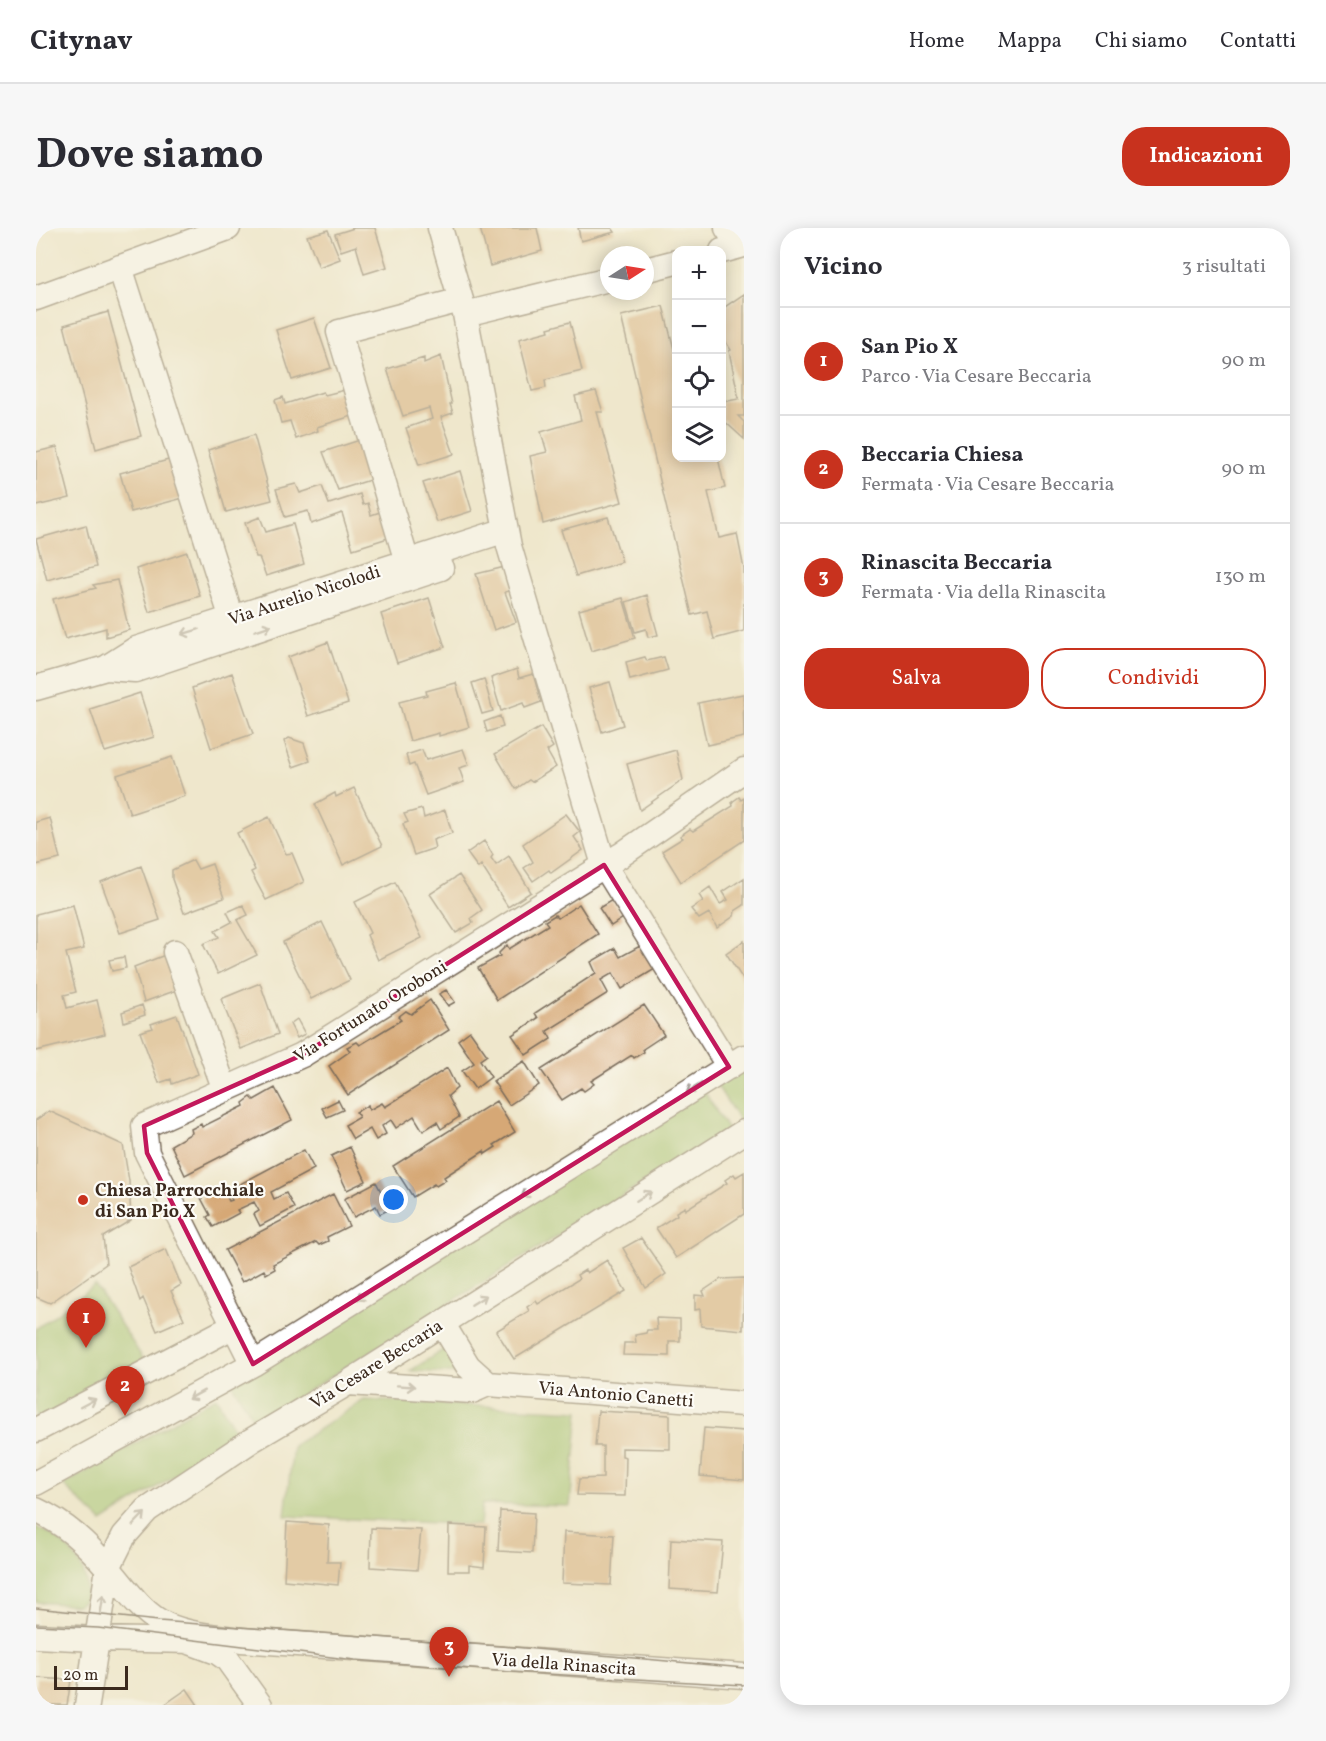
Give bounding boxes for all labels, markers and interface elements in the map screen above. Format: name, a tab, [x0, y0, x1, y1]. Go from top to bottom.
text: Citynav	[30, 22, 133, 61]
text: Home	[909, 27, 964, 56]
text: Mappa	[997, 27, 1062, 56]
text: Chi siamo	[1095, 27, 1187, 56]
text: Contatti	[1220, 27, 1296, 56]
text: Dove siamo	[36, 127, 264, 186]
button: Indicazioni	[1122, 127, 1290, 186]
north arrow	[600, 246, 654, 300]
map controls	[672, 246, 726, 462]
button: +	[672, 246, 726, 300]
text: Vicino	[804, 249, 883, 285]
text: 3 risultati	[1182, 253, 1266, 281]
button: −	[672, 300, 726, 354]
text: San Pio X	[861, 332, 958, 363]
text: 1	[819, 347, 828, 375]
text: 90 m	[1222, 347, 1266, 375]
button: locate	[672, 354, 726, 408]
text: Parco · Via Cesare Beccaria	[861, 363, 1092, 391]
button: layers	[672, 408, 726, 462]
text: Beccaria Chiesa	[861, 440, 1023, 471]
text: 2	[818, 455, 829, 483]
text: 90 m	[1222, 455, 1266, 483]
text: Fermata · Via Cesare Beccaria	[861, 471, 1115, 499]
text: Rinascita Beccaria	[861, 548, 1052, 579]
street label: Via Aurelio Nicolodi	[225, 560, 384, 633]
text: 3	[818, 563, 829, 591]
text: 130 m	[1215, 563, 1266, 591]
text: Fermata · Via della Rinascita	[861, 579, 1106, 607]
one-way arrow	[253, 622, 272, 633]
one-way arrow	[181, 627, 200, 638]
button: Salva	[804, 648, 1029, 709]
button: Condividi	[1041, 648, 1266, 709]
street label: Via Fortunato Oroboni	[289, 955, 452, 1070]
one-way arrow	[686, 1083, 703, 1095]
place label: Chiesa Parrocchiale di San Pio X	[95, 1179, 264, 1225]
your location	[379, 1185, 408, 1214]
one-way arrow	[521, 1186, 538, 1198]
one-way arrow	[635, 1189, 652, 1202]
marker: Chiesa Parrocchiale di San Pio X	[76, 1193, 90, 1207]
one-way arrow	[355, 1288, 372, 1301]
one-way arrow	[470, 1294, 487, 1306]
pin: 1	[67, 1298, 106, 1348]
street label: Via Cesare Beccaria	[305, 1314, 448, 1416]
pin: 2	[106, 1366, 145, 1416]
street label: Via Antonio Canetti	[537, 1376, 695, 1415]
one-way arrow	[396, 1381, 416, 1392]
one-way arrow	[188, 1389, 205, 1401]
one-way arrow	[78, 1397, 96, 1408]
one-way arrow	[131, 1512, 146, 1526]
one-way arrow	[97, 1594, 108, 1614]
pin: 3	[430, 1628, 468, 1677]
street label: Via della Rinascita	[491, 1648, 637, 1683]
scale bar	[54, 1663, 128, 1690]
text: 20 m	[63, 1665, 98, 1687]

